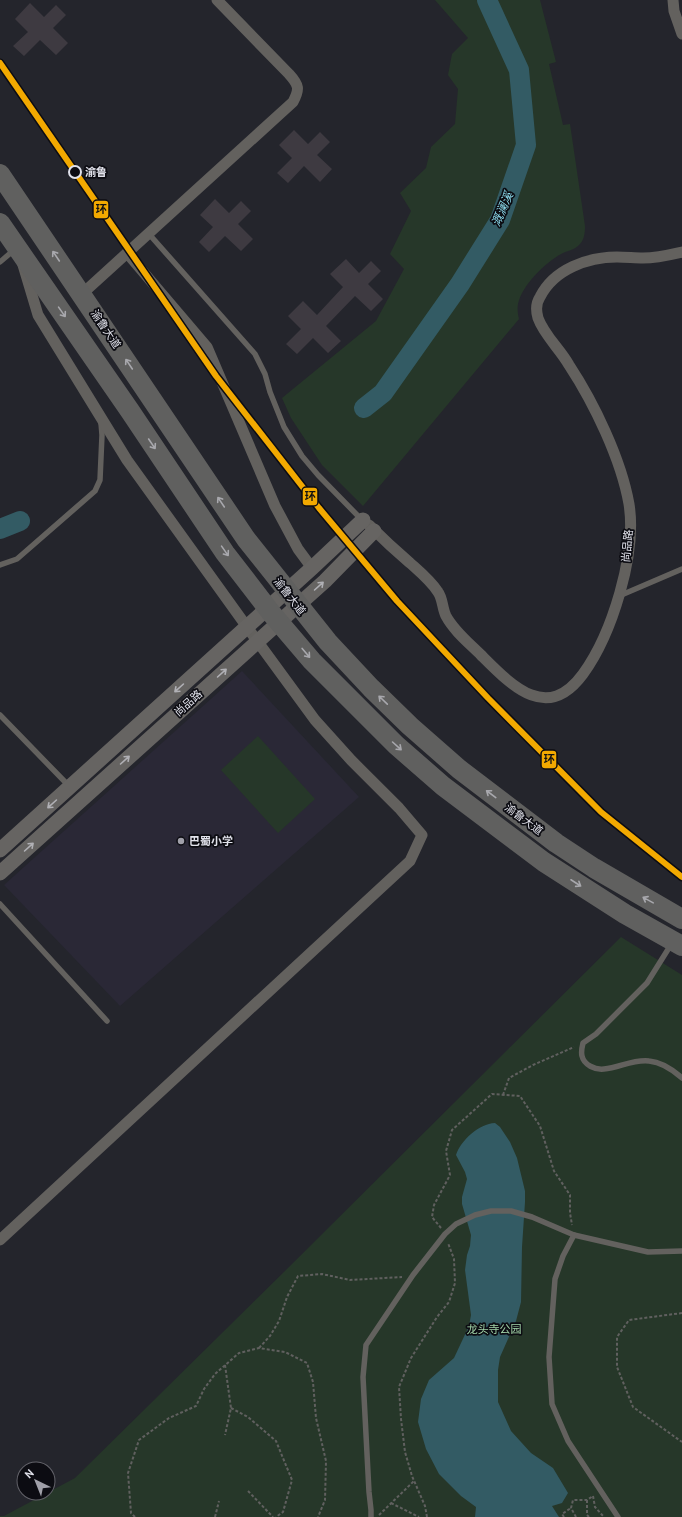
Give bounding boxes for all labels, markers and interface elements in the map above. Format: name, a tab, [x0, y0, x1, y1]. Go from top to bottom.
marker: 渝鲁	[68, 165, 82, 179]
place label: 渝鲁	[85, 165, 107, 179]
water label: 溉澜溪	[488, 188, 517, 229]
line badge: 环	[93, 200, 109, 219]
text: 环	[96, 202, 108, 216]
one-way arrow	[52, 251, 60, 262]
one-way arrow	[58, 307, 66, 318]
street label: 渝鲁大道	[88, 307, 124, 351]
one-way arrow	[124, 358, 132, 370]
one-way arrow	[148, 438, 156, 449]
line badge: 环	[302, 487, 318, 506]
text: 环	[305, 489, 317, 503]
one-way arrow	[217, 497, 225, 508]
street label: 尚品路	[619, 529, 635, 563]
one-way arrow	[221, 546, 229, 557]
street label: 渝鲁大道	[271, 574, 309, 618]
one-way arrow	[313, 582, 323, 591]
one-way arrow	[301, 648, 310, 659]
one-way arrow	[217, 668, 227, 677]
one-way arrow	[174, 684, 185, 693]
street label: 尚品路	[171, 687, 205, 719]
one-way arrow	[378, 695, 388, 705]
one-way arrow	[392, 741, 402, 751]
line badge: 环	[541, 750, 557, 769]
text: 环	[544, 752, 556, 766]
one-way arrow	[120, 755, 131, 764]
one-way arrow	[486, 790, 497, 798]
one-way arrow	[47, 799, 57, 808]
street label: 渝鲁大道	[502, 800, 546, 838]
place label: 巴蜀小学	[189, 834, 233, 848]
marker: 巴蜀小学	[176, 836, 186, 846]
one-way arrow	[24, 842, 34, 852]
one-way arrow	[570, 879, 581, 887]
one-way arrow	[642, 895, 654, 903]
park label: 龙头寺公园	[467, 1322, 522, 1336]
north arrow	[16, 1461, 56, 1501]
text: N	[22, 1466, 37, 1481]

